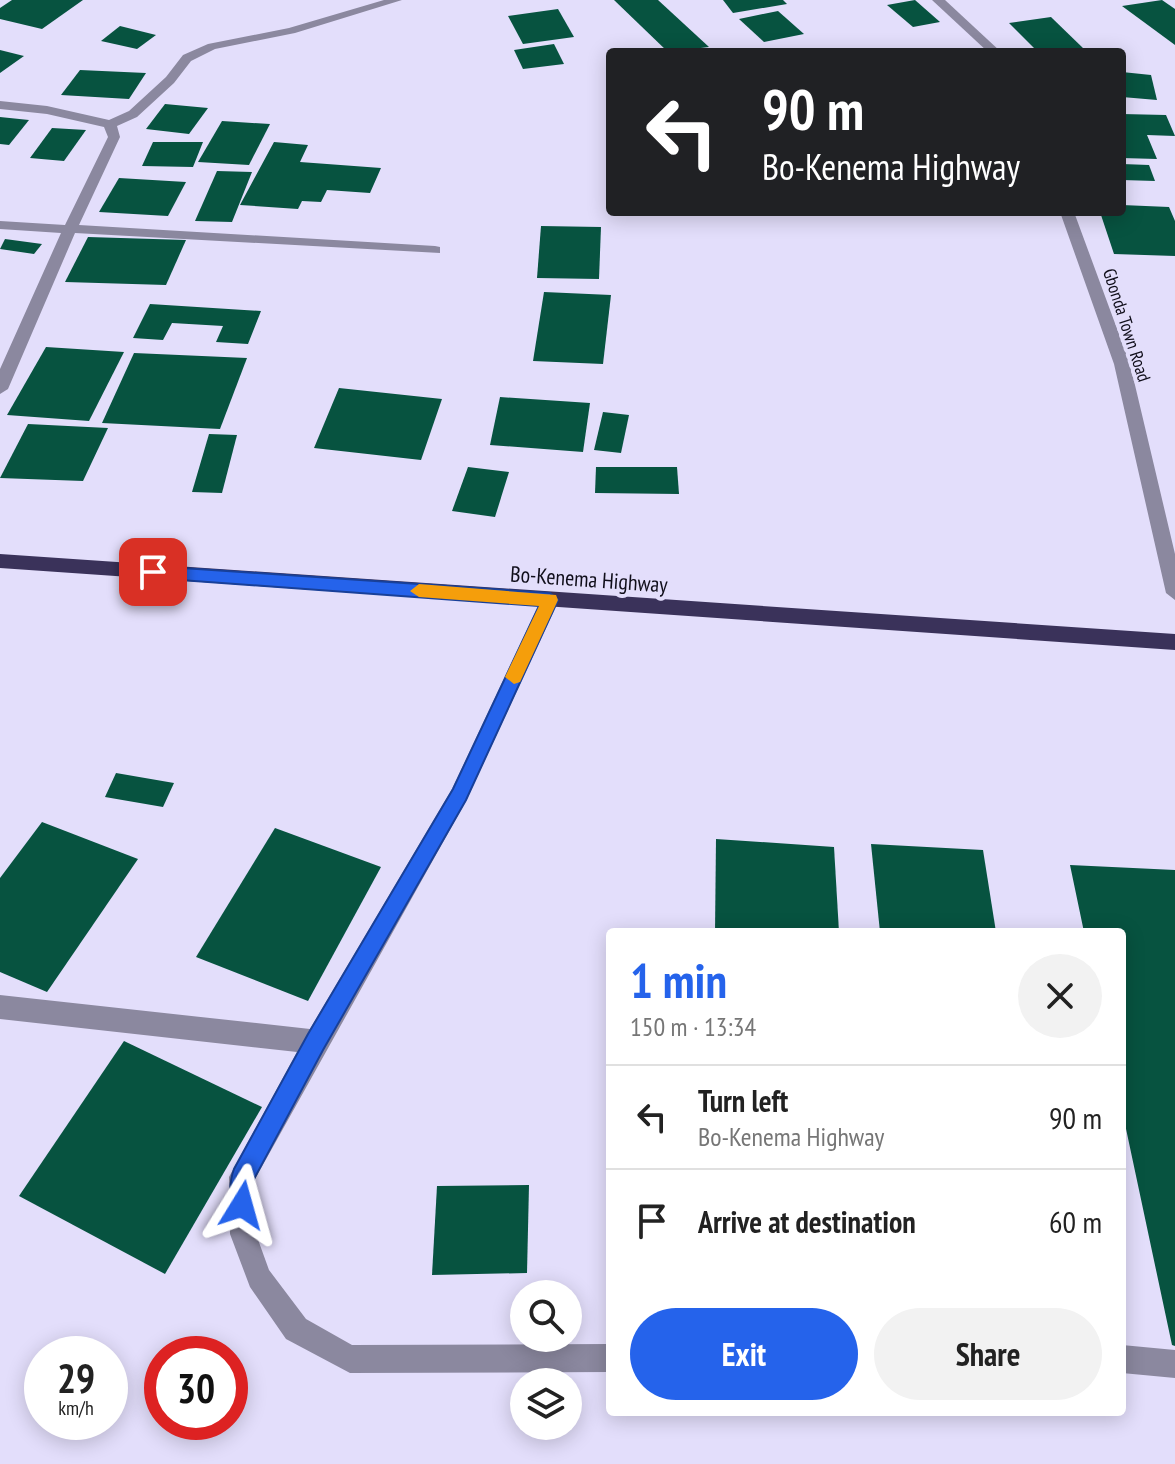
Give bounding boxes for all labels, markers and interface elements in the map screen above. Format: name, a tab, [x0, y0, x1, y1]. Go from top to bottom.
text: 90 m	[762, 73, 864, 145]
icon: left	[630, 80, 734, 184]
text: Bo-Kenema Highway	[762, 143, 1020, 190]
street label: Gbonda Town Road	[1098, 266, 1156, 384]
pin	[119, 538, 187, 606]
icon: arrive	[131, 550, 175, 594]
street label: Bo-Kenema Highway	[509, 560, 669, 599]
text: 1 min	[630, 949, 727, 1011]
button: close	[1018, 954, 1102, 1038]
text: 150 m · 13:34	[630, 1010, 756, 1043]
text: Turn left	[698, 1081, 788, 1120]
icon: left	[630, 1095, 674, 1139]
text: 90 m	[1049, 1098, 1102, 1137]
text: Bo-Kenema Highway	[698, 1120, 884, 1153]
position arrow	[200, 1163, 284, 1247]
icon: arrive	[630, 1199, 674, 1243]
text: Arrive at destination	[698, 1202, 916, 1241]
text: 60 m	[1049, 1202, 1102, 1241]
map controls	[510, 1280, 582, 1440]
button: search	[510, 1280, 582, 1352]
button: Exit	[630, 1308, 858, 1400]
button: Share	[874, 1308, 1102, 1400]
speed limit sign: 30	[144, 1336, 248, 1440]
text: 29	[57, 1352, 95, 1404]
button: layers	[510, 1368, 582, 1440]
text: km/h	[58, 1395, 94, 1421]

